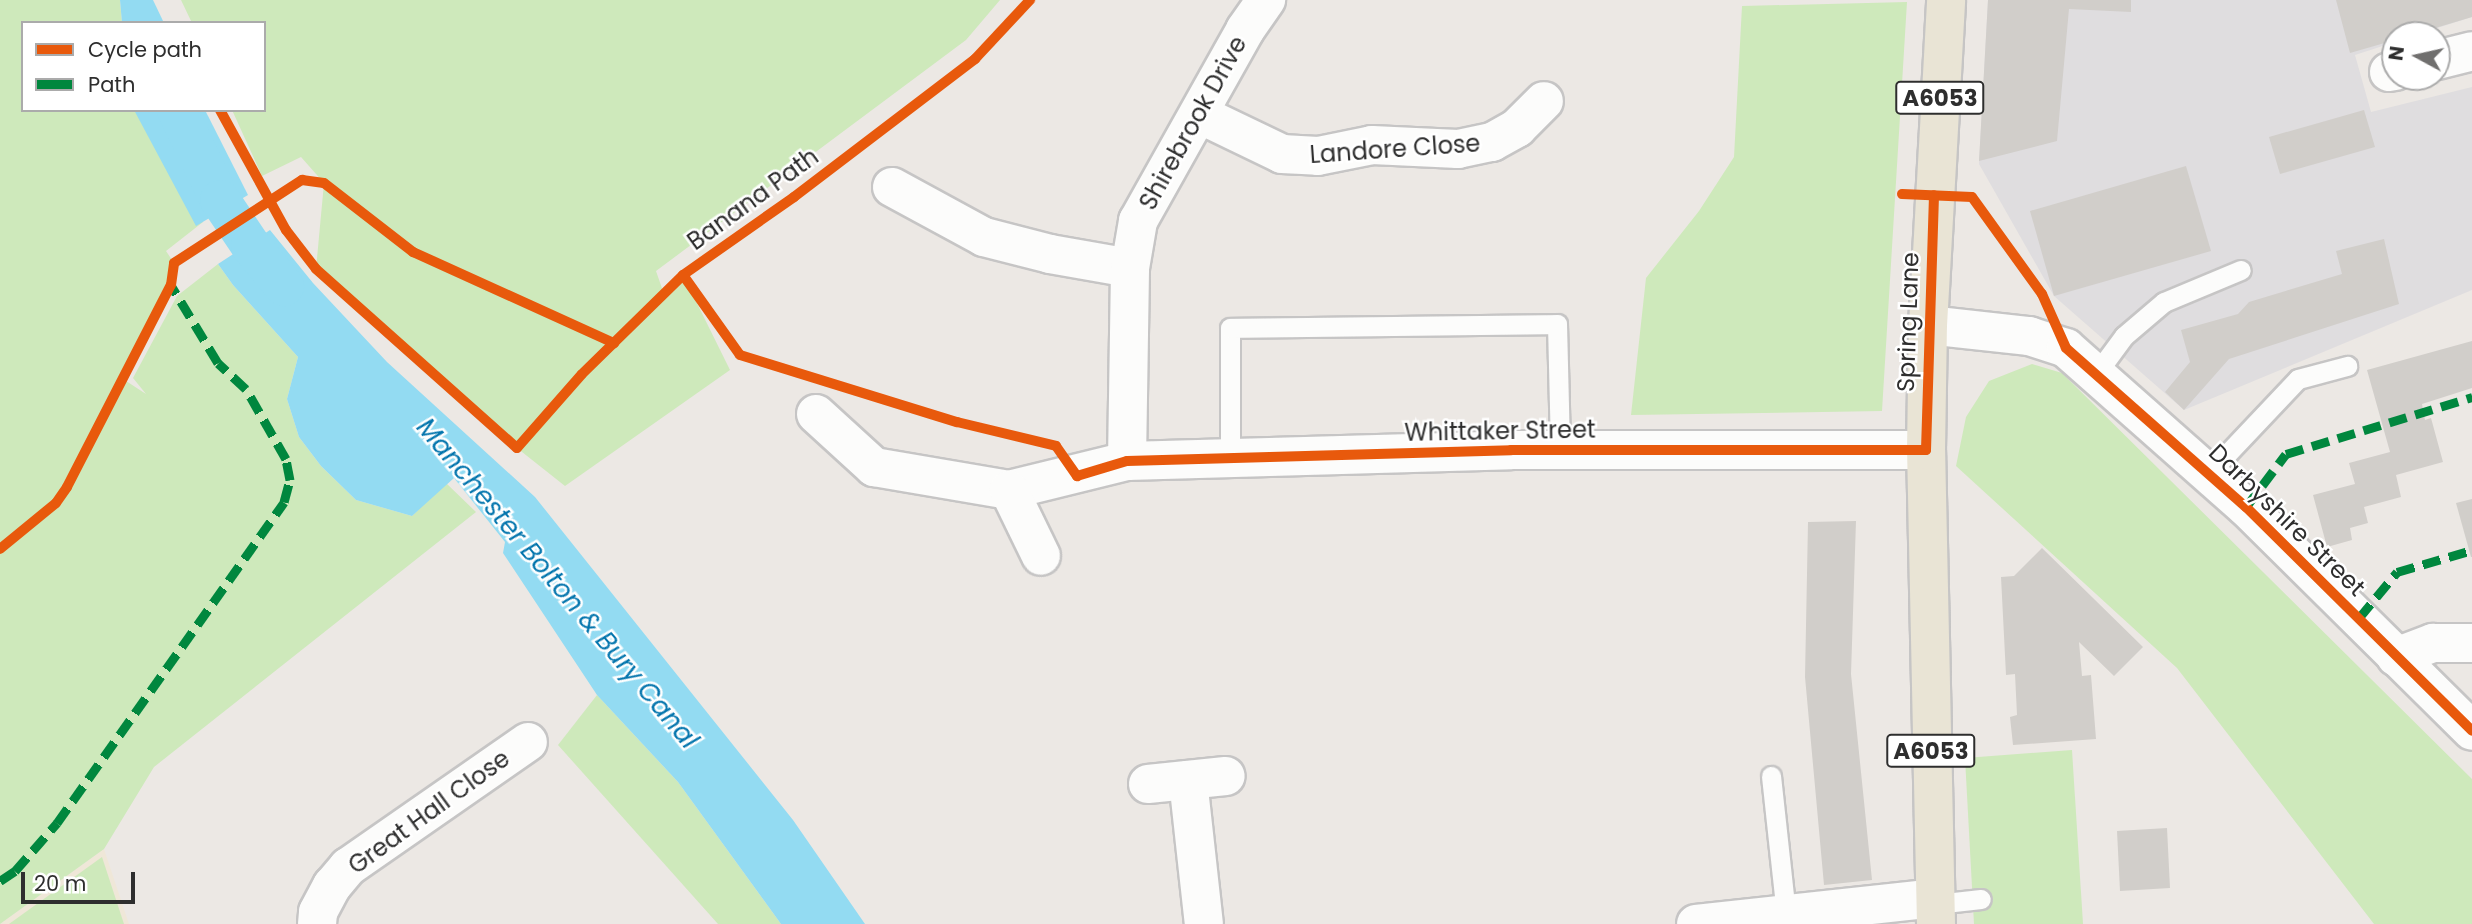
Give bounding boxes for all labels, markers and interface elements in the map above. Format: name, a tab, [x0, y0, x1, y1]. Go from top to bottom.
legend	[21, 21, 266, 112]
north arrow	[2381, 21, 2451, 91]
street label: Shirebrook Drive	[1133, 31, 1253, 215]
text: Cycle path	[88, 35, 202, 64]
text: N	[2382, 44, 2411, 62]
text: Path	[88, 70, 135, 99]
road number: A6053	[1895, 78, 1986, 118]
street label: Landore Close	[1309, 129, 1481, 169]
street label: Banana Path	[682, 142, 824, 256]
street label: Spring Lane	[1891, 252, 1925, 392]
water label: Manchester Bolton & Bury Canal	[410, 413, 704, 755]
street label: Whittaker Street	[1404, 415, 1596, 447]
street label: Darbyshire Street	[2203, 438, 2371, 602]
road number: A6053	[1885, 732, 1976, 771]
street label: Great Hall Close	[343, 744, 515, 880]
scale bar	[24, 858, 138, 902]
text: 20 m	[34, 869, 87, 898]

